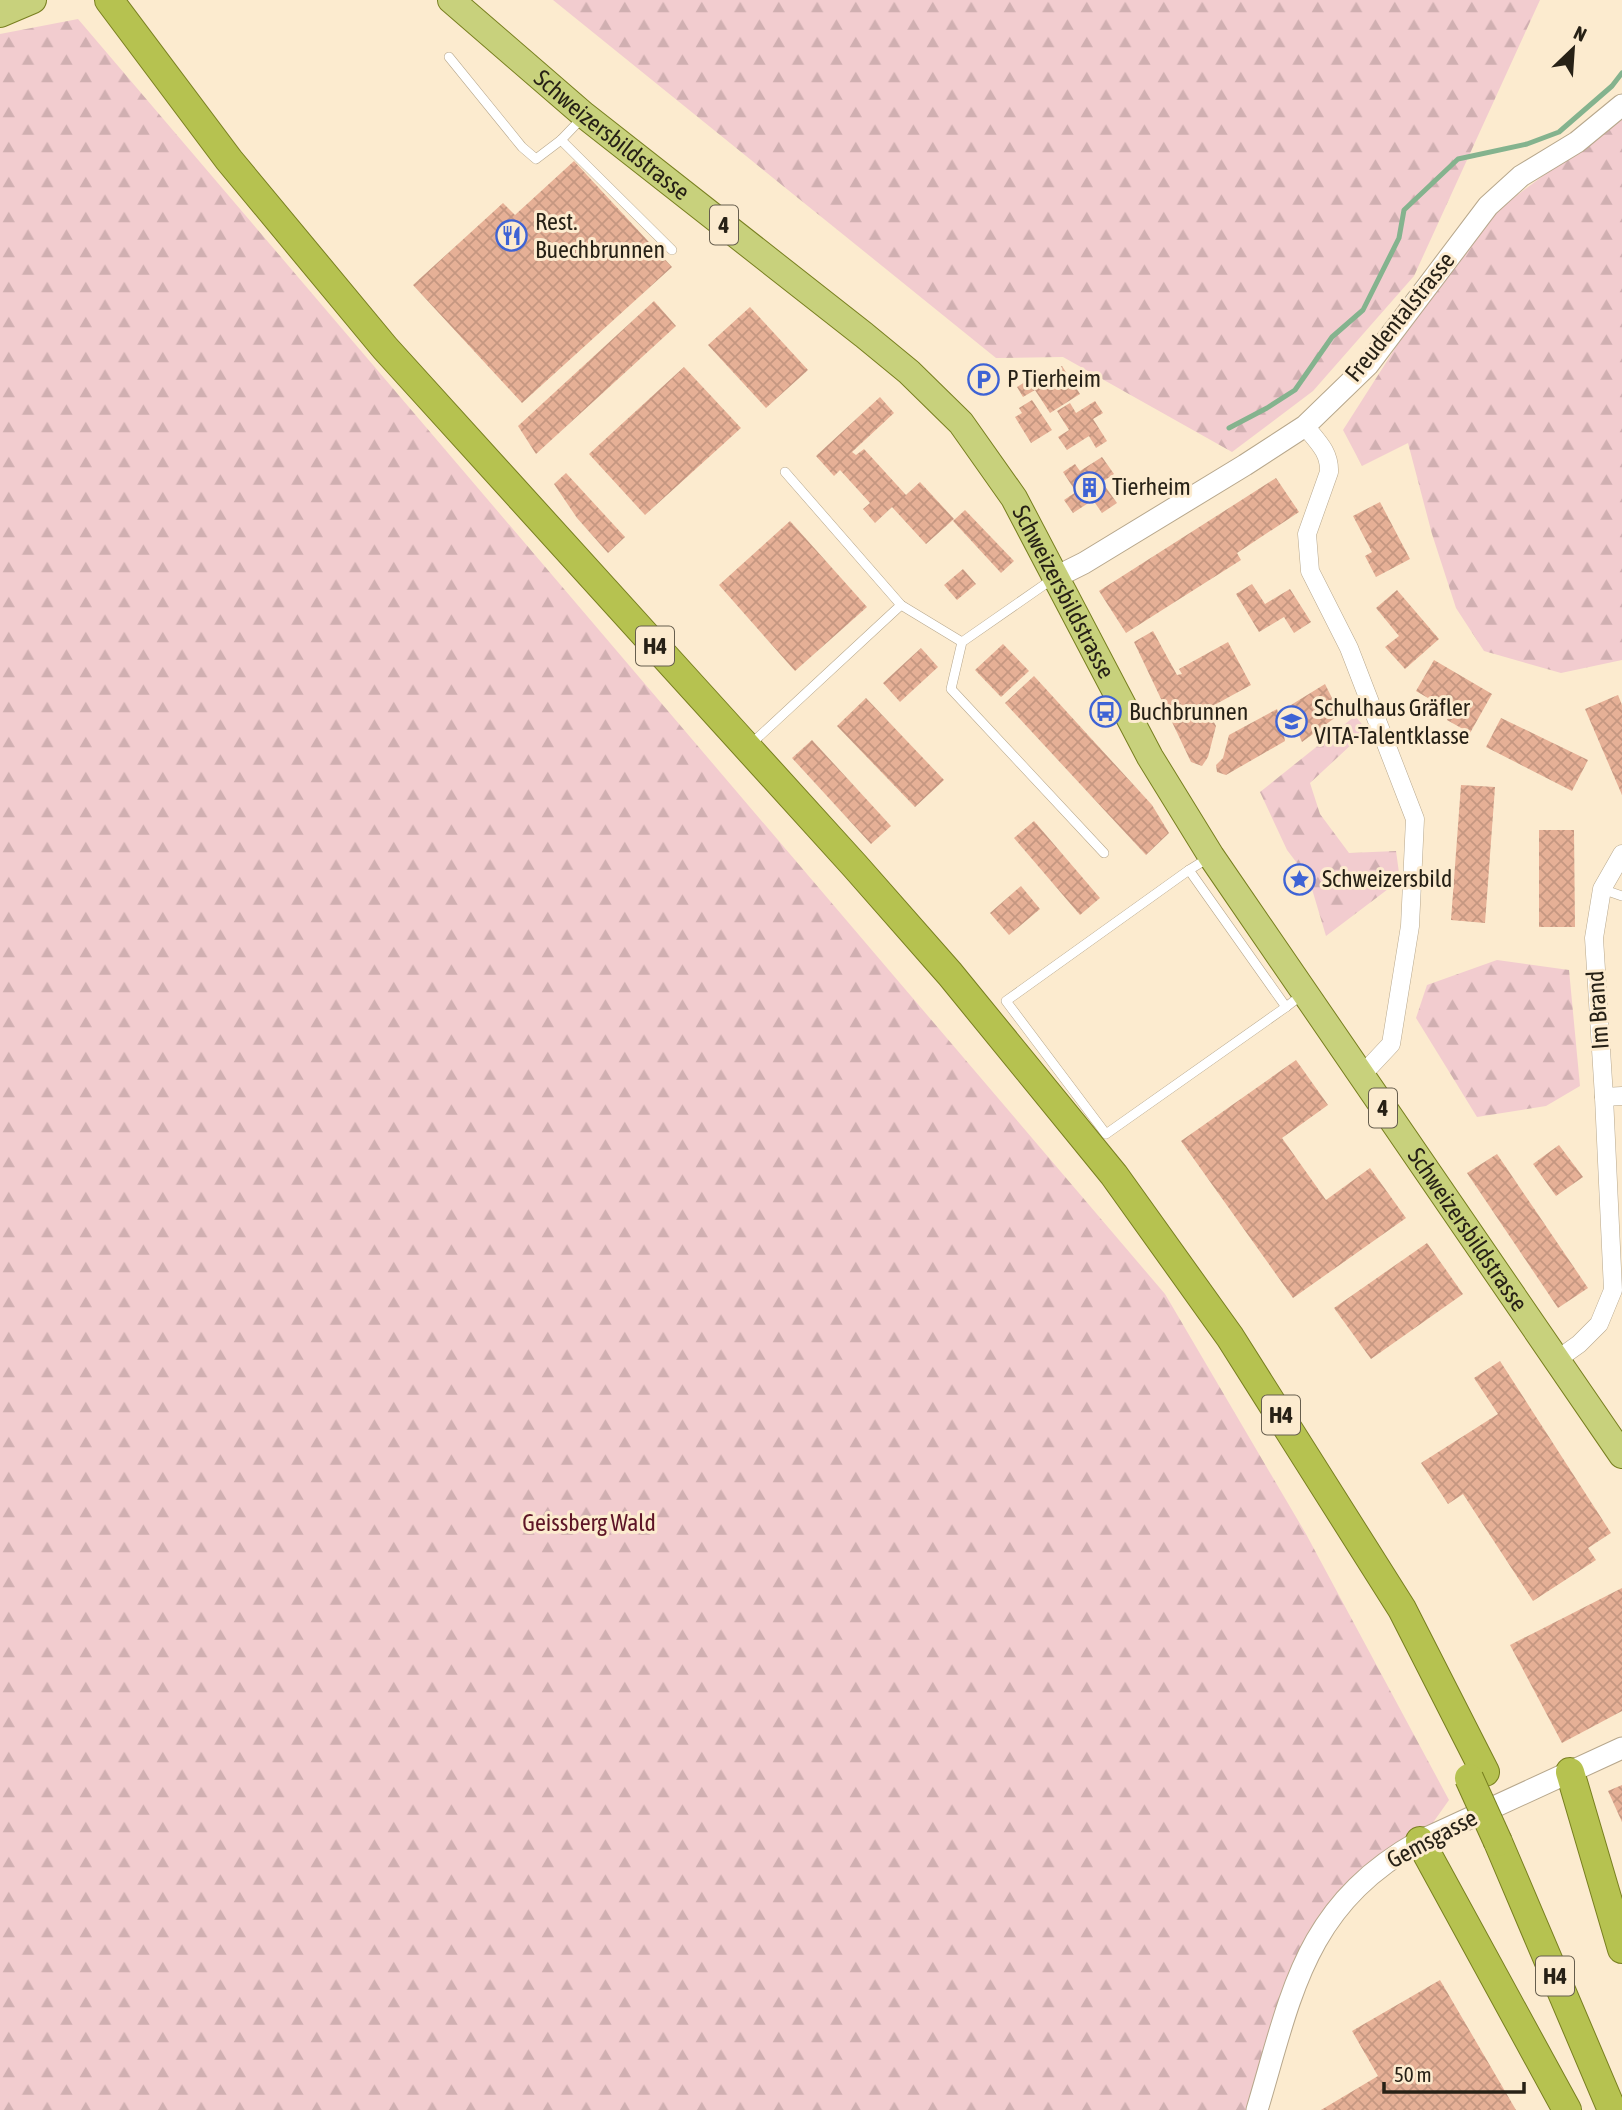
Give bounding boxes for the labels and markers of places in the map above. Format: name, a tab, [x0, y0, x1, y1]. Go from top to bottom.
place label: Rest. Buechbrunnen	[535, 208, 665, 263]
restaurant icon: Rest. Buechbrunnen	[495, 219, 529, 253]
parking icon: P Tierheim	[967, 362, 1001, 396]
place label: P Tierheim	[1007, 365, 1101, 392]
building icon: Tierheim	[1072, 470, 1106, 504]
place label: Tierheim	[1112, 473, 1191, 500]
place label: Schulhaus Gräfler VITA-Talentklasse	[1314, 694, 1471, 749]
bus stop icon: Buchbrunnen	[1089, 695, 1123, 729]
place label: Buchbrunnen	[1129, 698, 1248, 725]
school or university icon: Schulhaus Gräfler VITA-Talentklasse	[1274, 705, 1308, 739]
place icon: Schweizersbild	[1282, 862, 1316, 896]
place label: Schweizersbild	[1322, 865, 1452, 892]

